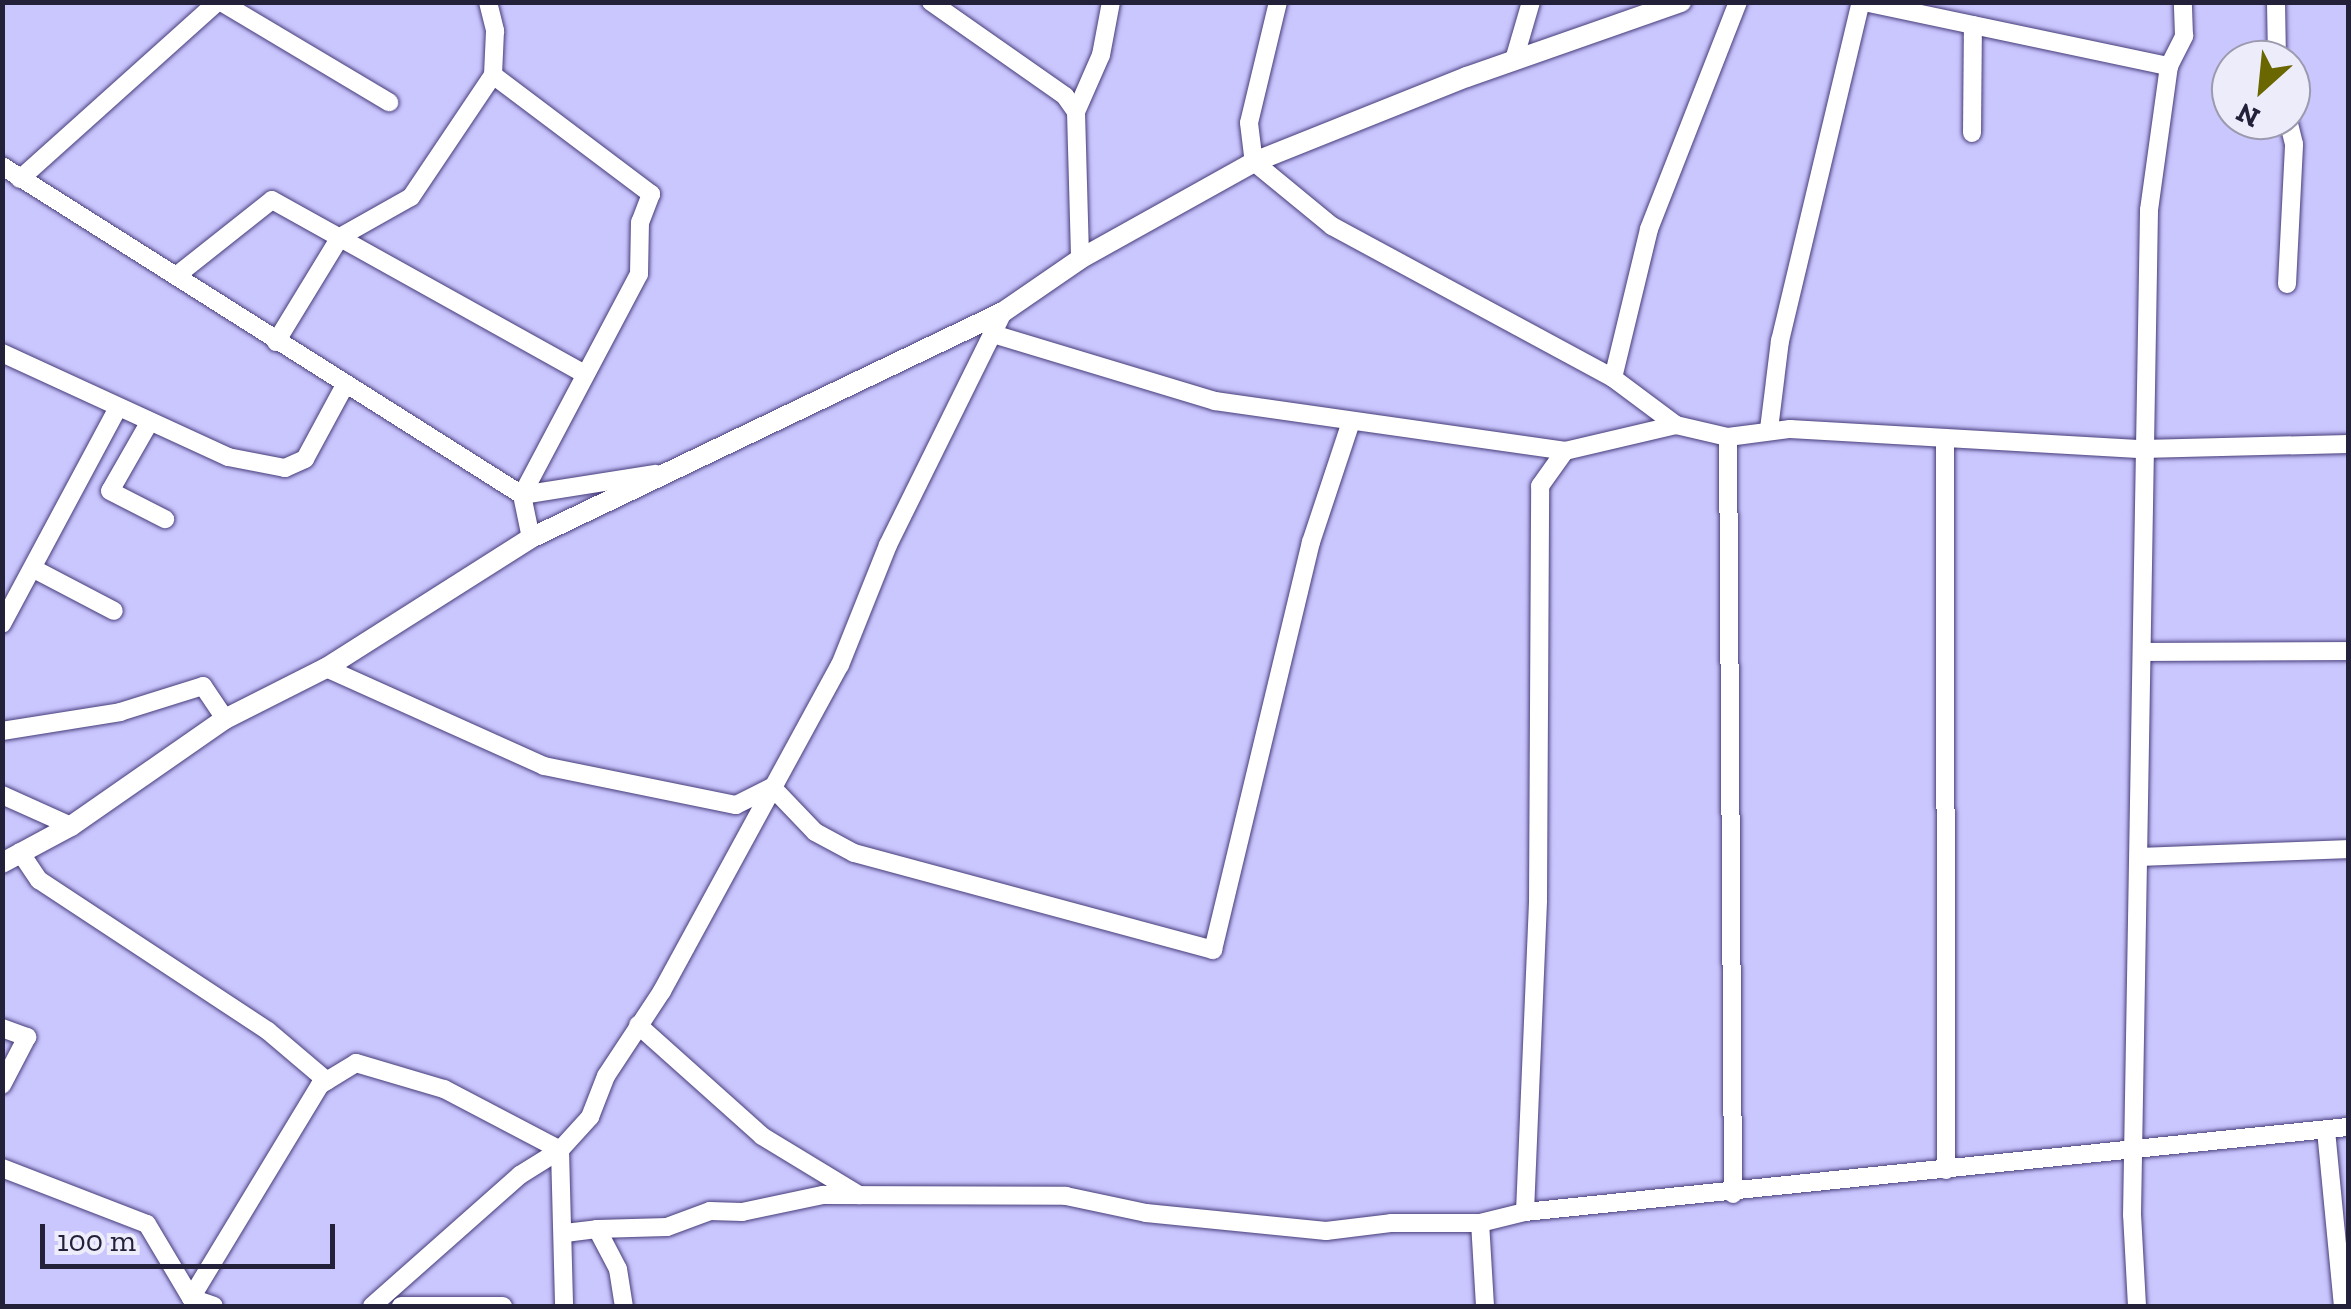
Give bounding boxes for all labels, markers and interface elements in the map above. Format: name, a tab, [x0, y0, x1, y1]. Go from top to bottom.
north arrow	[2211, 40, 2311, 140]
text: N	[2231, 96, 2265, 135]
scale bar	[45, 1204, 340, 1266]
text: 100 m	[57, 1223, 136, 1259]

